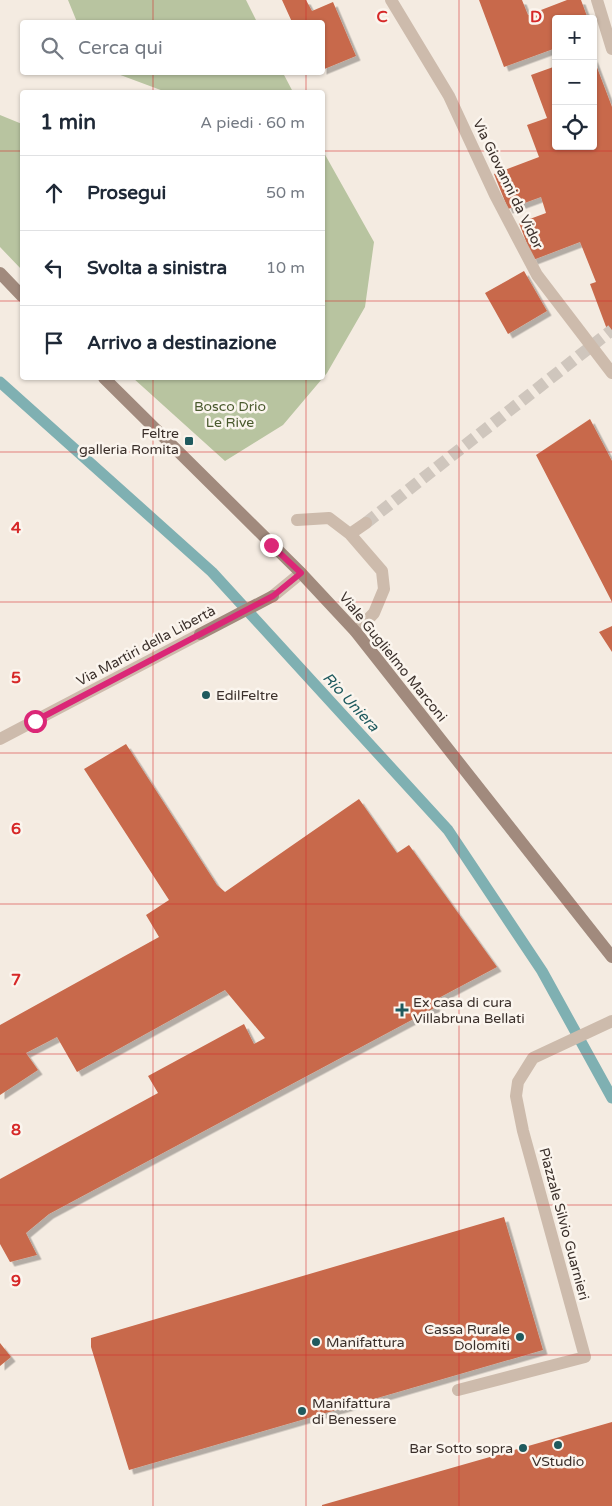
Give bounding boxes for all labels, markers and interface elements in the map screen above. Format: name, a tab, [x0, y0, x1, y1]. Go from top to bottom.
text: C	[376, 7, 388, 27]
text: D	[530, 7, 542, 27]
map controls	[552, 15, 597, 150]
button: +	[552, 15, 597, 60]
search box	[20, 20, 325, 75]
icon: search	[38, 34, 66, 62]
text: Cerca qui	[78, 37, 163, 59]
button: −	[552, 60, 597, 105]
button: locate	[552, 105, 597, 150]
text: 1 min	[40, 110, 96, 135]
text: A piedi · 60 m	[200, 113, 305, 133]
street label: Via Giovanni da Vidor	[469, 116, 547, 252]
icon: ahead	[40, 179, 68, 207]
text: Prosegui	[87, 182, 166, 204]
text: 50 m	[266, 183, 305, 203]
icon: left	[40, 254, 68, 282]
text: Svolta a sinistra	[87, 257, 227, 279]
text: 10 m	[266, 258, 305, 278]
icon: arrive	[40, 329, 68, 357]
text: Arrivo a destinazione	[87, 332, 277, 354]
park label: Bosco Drio Le Rive	[194, 398, 266, 431]
place label: Feltre galleria Romita	[79, 425, 179, 458]
marker: Feltre galleria Romita	[183, 435, 195, 447]
text: 4	[11, 518, 21, 538]
route end	[260, 534, 283, 557]
street label: Viale Guglielmo Marconi	[335, 589, 451, 725]
street label: Via Martiri della Libertà	[74, 602, 218, 690]
text: 5	[11, 668, 21, 688]
water label: Rio Uniera	[319, 669, 383, 736]
place label: EdilFeltre	[216, 687, 278, 704]
marker: EdilFeltre	[200, 689, 212, 701]
route start	[24, 710, 47, 733]
text: 6	[11, 819, 21, 839]
text: 7	[11, 970, 21, 990]
place label: Ex casa di cura Villabruna Bellati	[413, 994, 525, 1027]
marker: Ex casa di cura Villabruna Bellati	[395, 1003, 409, 1017]
text: 8	[11, 1120, 21, 1140]
street label: Piazzale Silvio Guarnieri	[535, 1146, 593, 1302]
text: 9	[11, 1271, 21, 1291]
place label: Cassa Rurale Dolomiti	[424, 1321, 510, 1354]
marker: Cassa Rurale Dolomiti	[514, 1331, 526, 1343]
place label: Manifattura	[326, 1334, 405, 1351]
marker: Manifattura	[310, 1336, 322, 1348]
place label: Manifattura di Benessere	[312, 1395, 396, 1428]
marker: Manifattura di Benessere	[296, 1405, 308, 1417]
marker: VStudio	[552, 1439, 564, 1451]
place label: Bar Sotto sopra	[409, 1440, 513, 1457]
marker: Bar Sotto sopra	[517, 1442, 529, 1454]
place label: VStudio	[532, 1453, 584, 1470]

